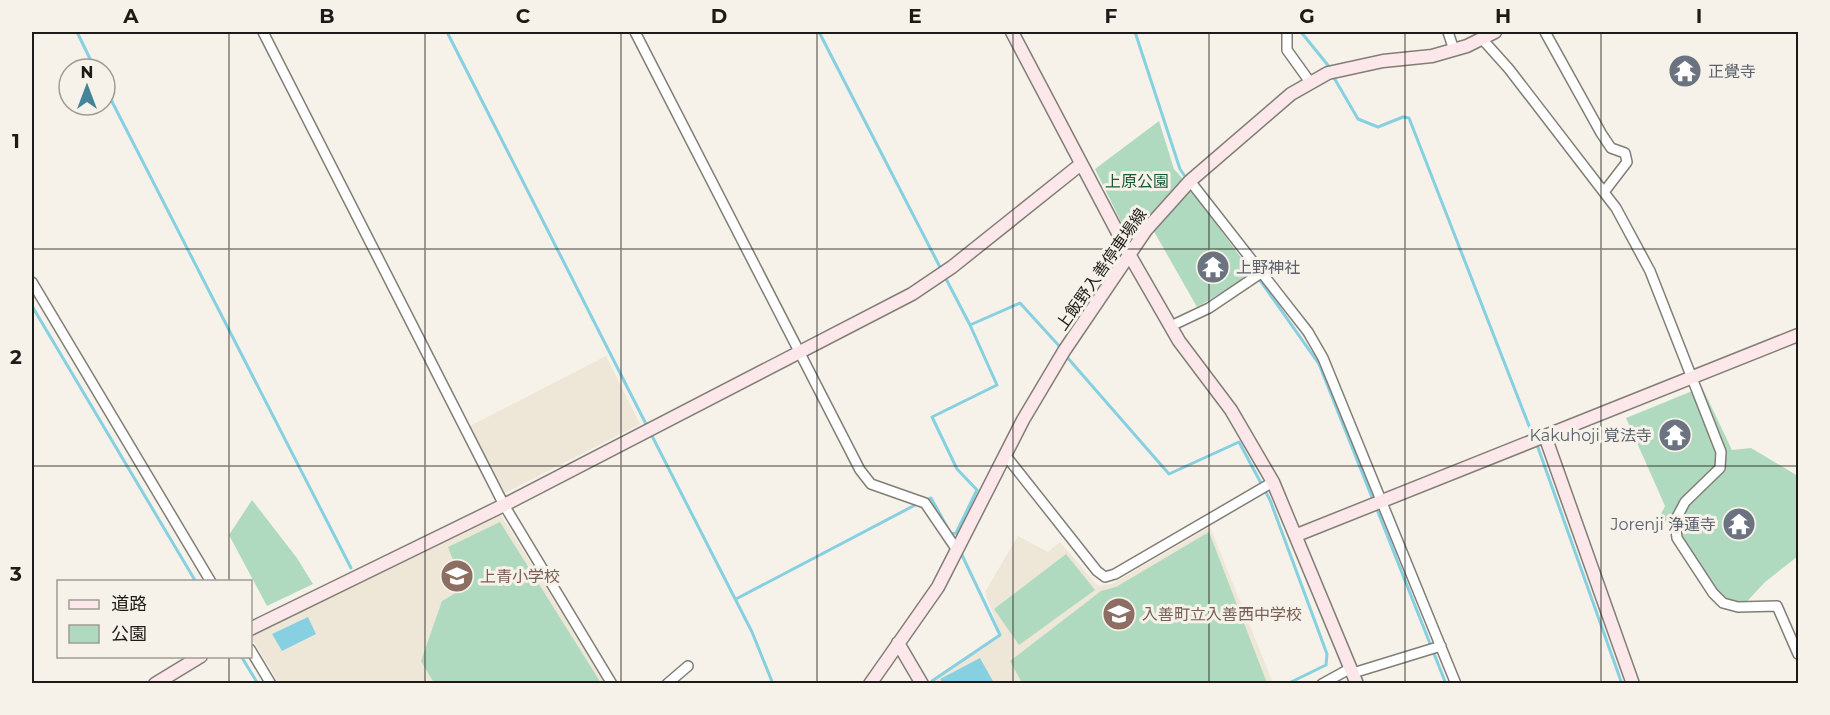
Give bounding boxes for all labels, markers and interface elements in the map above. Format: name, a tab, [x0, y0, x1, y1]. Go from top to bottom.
text: A	[122, 4, 139, 28]
text: B	[319, 4, 335, 28]
text: C	[516, 4, 531, 28]
text: D	[711, 4, 727, 28]
text: E	[908, 4, 922, 28]
text: F	[1105, 4, 1118, 28]
text: G	[1299, 4, 1315, 28]
text: H	[1495, 4, 1511, 28]
text: I	[1696, 4, 1702, 28]
temple icon: 正覺寺	[1667, 53, 1703, 89]
north arrow	[57, 57, 117, 117]
place label: 正覺寺	[1708, 62, 1756, 81]
text: N	[81, 63, 93, 82]
text: 1	[12, 129, 20, 153]
park label: 上原公園	[1105, 172, 1169, 191]
street label: 上飯野入善停車場線	[1052, 205, 1150, 334]
temple icon: 上野神社	[1195, 249, 1231, 285]
place label: 上野神社	[1236, 258, 1300, 277]
text: 2	[10, 345, 22, 369]
temple icon: Kakuhoji 覚法寺	[1657, 417, 1693, 453]
place label: Kakuhoji 覚法寺	[1530, 426, 1652, 445]
temple icon: Jorenji 浄蓮寺	[1721, 506, 1757, 542]
place label: Jorenji 浄蓮寺	[1609, 515, 1716, 534]
school or university icon: 上青小学校	[439, 558, 475, 594]
text: 3	[9, 562, 22, 586]
place label: 上青小学校	[480, 567, 560, 586]
legend	[57, 580, 252, 658]
text: 道路	[111, 593, 147, 615]
school or university icon: 入善町立入善西中学校	[1101, 596, 1137, 632]
place label: 入善町立入善西中学校	[1142, 605, 1302, 624]
text: 公園	[111, 623, 147, 645]

